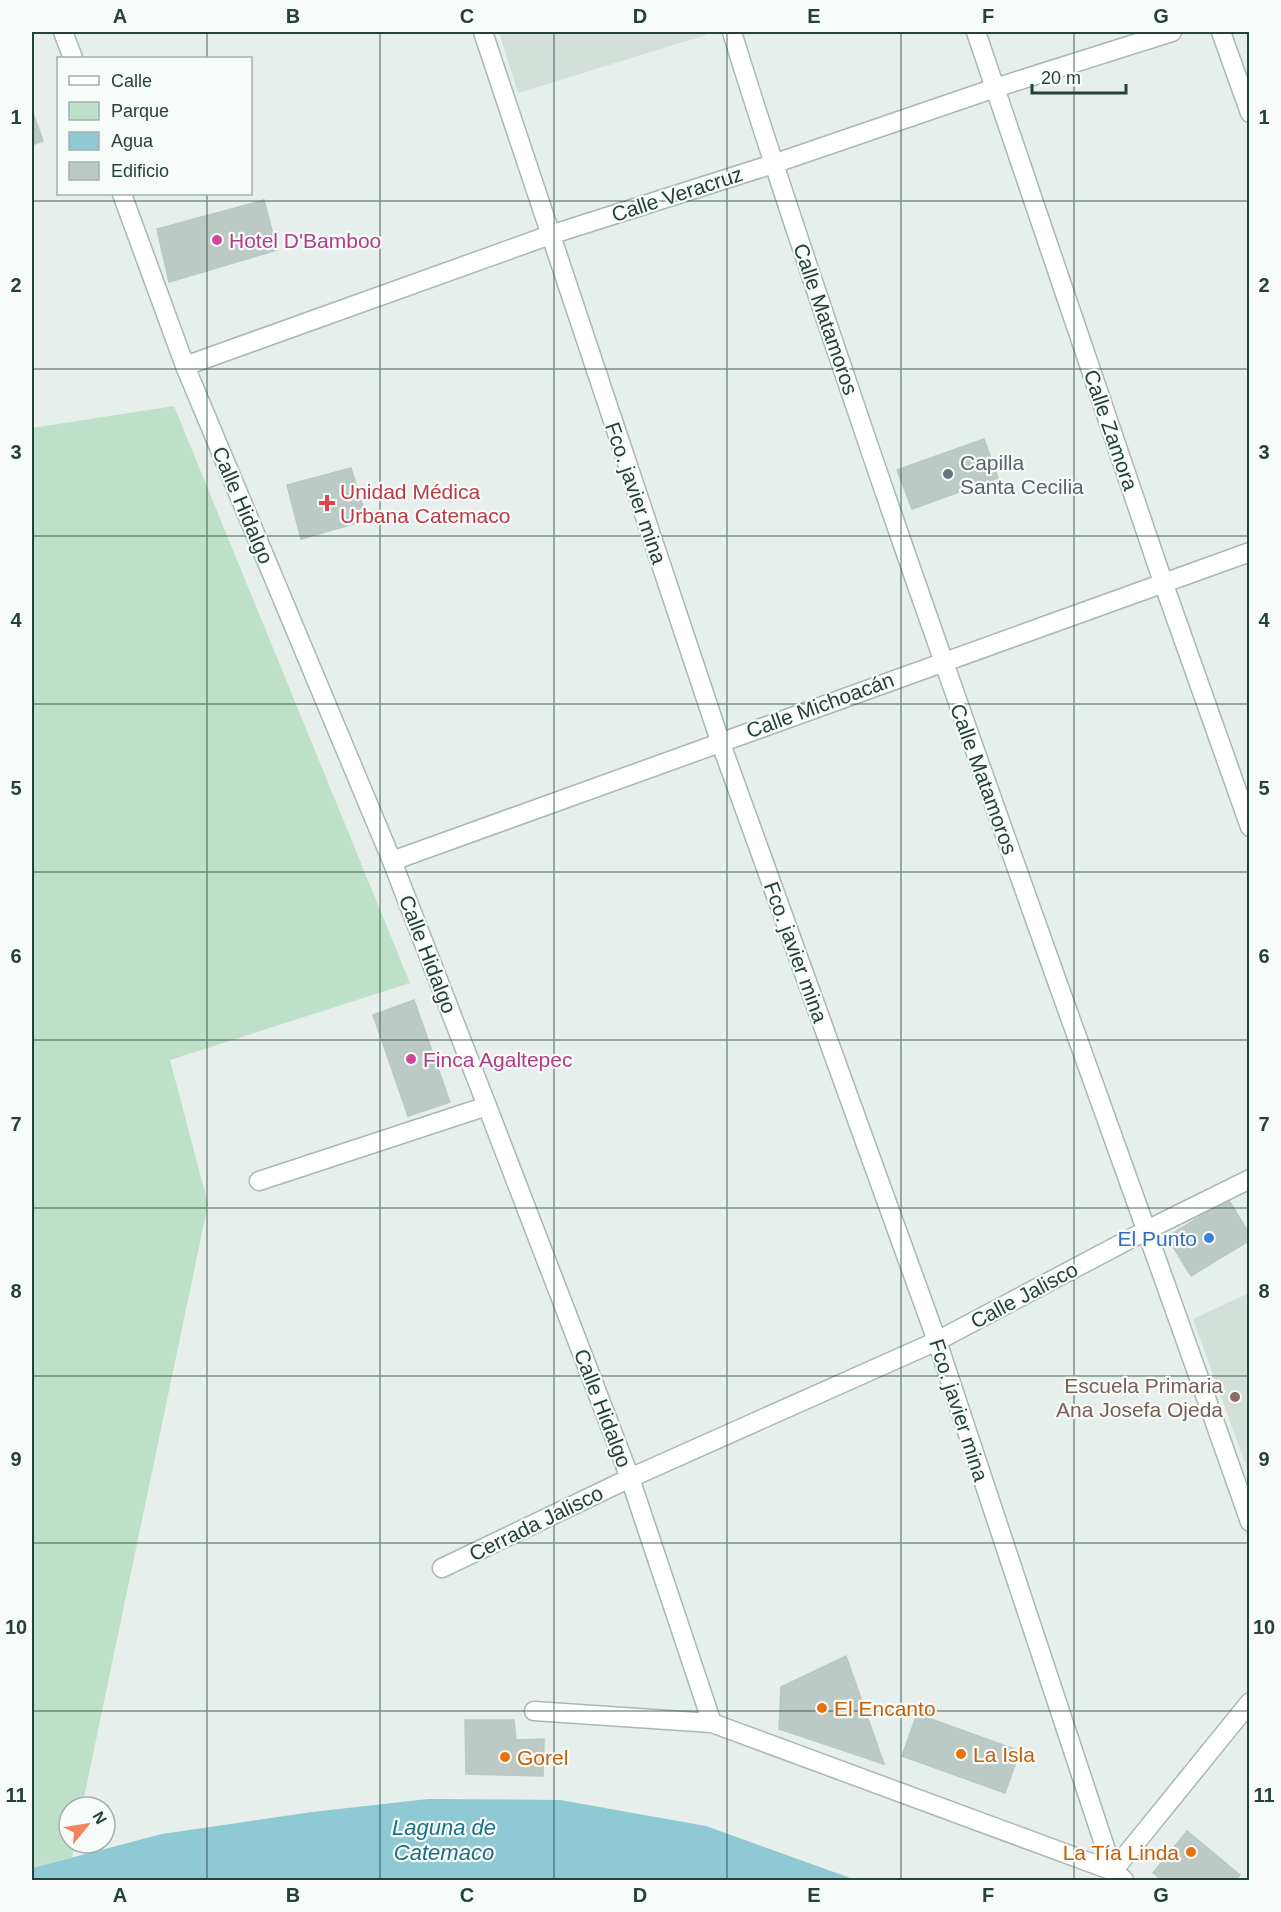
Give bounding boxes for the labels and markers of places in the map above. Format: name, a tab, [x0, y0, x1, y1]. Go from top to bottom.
place label: Hotel D'Bamboo	[229, 229, 381, 252]
marker: Hotel D'Bamboo	[210, 233, 224, 247]
place label: Capilla Santa Cecilia	[960, 451, 1084, 498]
marker: Capilla Santa Cecilia	[941, 467, 955, 481]
place label: Unidad Médica Urbana Catemaco	[340, 480, 510, 527]
marker: Unidad Médica Urbana Catemaco	[318, 494, 336, 512]
place label: Finca Agaltepec	[423, 1048, 572, 1071]
marker: Finca Agaltepec	[404, 1052, 418, 1066]
place label: El Punto	[1118, 1227, 1197, 1250]
marker: El Punto	[1202, 1231, 1216, 1245]
place label: Escuela Primaria Ana Josefa Ojeda	[1056, 1374, 1223, 1421]
marker: Escuela Primaria Ana Josefa Ojeda	[1228, 1390, 1242, 1404]
place label: El Encanto	[834, 1697, 936, 1720]
marker: El Encanto	[815, 1701, 829, 1715]
place label: La Isla	[973, 1743, 1035, 1766]
place label: Gorel	[517, 1746, 568, 1769]
marker: La Isla	[954, 1747, 968, 1761]
marker: Gorel	[498, 1750, 512, 1764]
place label: La Tía Linda	[1063, 1841, 1179, 1864]
marker: La Tía Linda	[1184, 1845, 1198, 1859]

